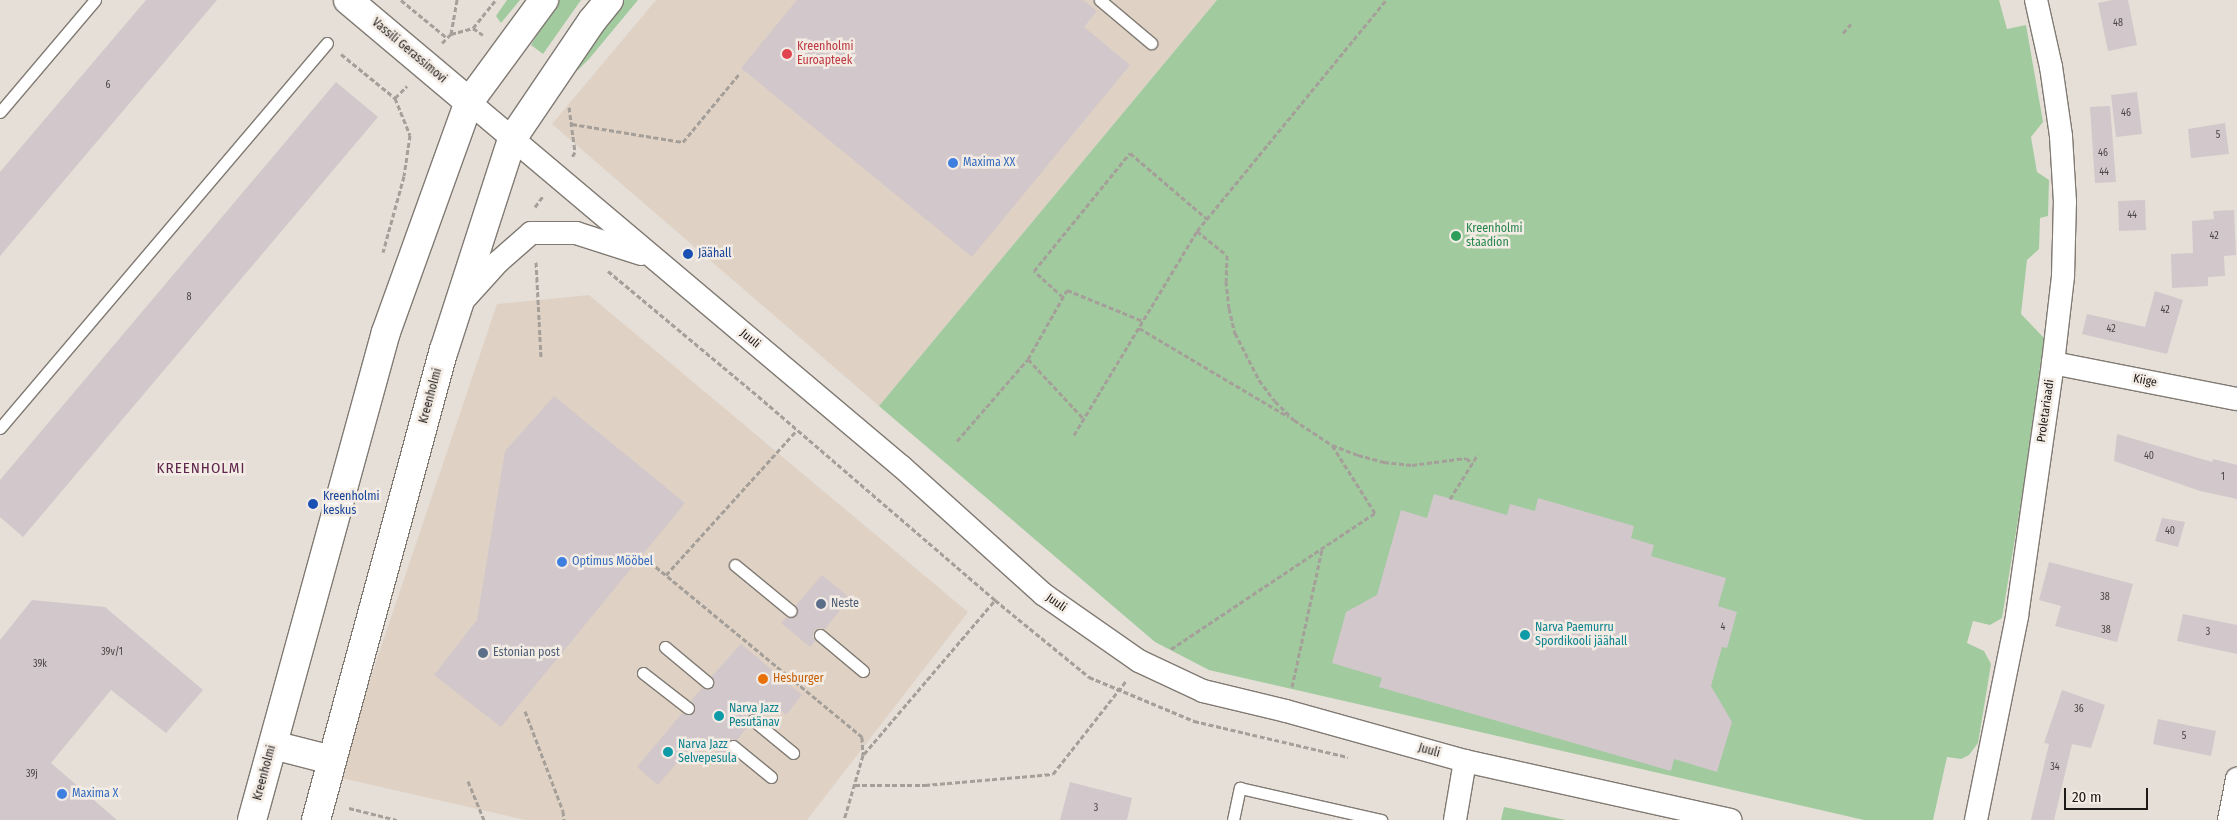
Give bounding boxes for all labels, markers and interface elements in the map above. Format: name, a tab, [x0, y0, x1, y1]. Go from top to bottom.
street label: Vassili Gerassimovi	[369, 16, 449, 86]
house number: 48	[2113, 18, 2123, 30]
place label: Kreenholmi Euroapteek	[797, 40, 853, 68]
marker: Kreenholmi Euroapteek	[781, 48, 793, 60]
house number: 6	[106, 80, 110, 92]
house number: 46	[2121, 108, 2131, 120]
house number: 5	[2216, 130, 2220, 142]
house number: 46	[2098, 148, 2108, 160]
place label: Maxima XX	[963, 156, 1015, 170]
marker: Maxima XX	[947, 157, 959, 169]
house number: 44	[2099, 167, 2109, 179]
house number: 44	[2127, 210, 2137, 222]
place label: Kreenholmi staadion	[1466, 222, 1522, 250]
marker: Kreenholmi staadion	[1450, 230, 1462, 242]
house number: 42	[2209, 231, 2219, 243]
place label: Jäähall	[698, 247, 731, 261]
marker: Jäähall	[682, 248, 694, 260]
house number: 8	[187, 292, 191, 304]
house number: 42	[2160, 305, 2170, 317]
house number: 42	[2106, 324, 2116, 336]
street label: Juuli	[737, 326, 763, 352]
street label: Kreenholmi	[417, 367, 445, 425]
street label: Kiige	[2132, 372, 2158, 390]
street label: Proletariaadi	[2034, 379, 2058, 443]
house number: 40	[2144, 451, 2154, 463]
district label: KREENHOLMI	[155, 460, 247, 478]
house number: 1	[2221, 472, 2225, 484]
place label: Kreenholmi keskus	[323, 490, 379, 518]
marker: Kreenholmi keskus	[307, 498, 319, 510]
house number: 40	[2165, 526, 2175, 538]
place label: Optimus Mööbel	[572, 555, 653, 569]
marker: Optimus Mööbel	[556, 556, 568, 568]
street label: Juuli	[1043, 591, 1069, 615]
house number: 38	[2100, 592, 2110, 604]
place label: Neste	[831, 597, 859, 611]
marker: Neste	[815, 598, 827, 610]
place label: Narva Paemurru Spordikooli jäähall	[1535, 621, 1627, 649]
house number: 4	[1721, 622, 1725, 634]
house number: 38	[2101, 625, 2111, 637]
house number: 3	[2206, 627, 2210, 639]
marker: Narva Paemurru Spordikooli jäähall	[1519, 629, 1531, 641]
place label: Estonian post	[493, 646, 560, 660]
house number: 39v/1	[101, 647, 123, 659]
marker: Estonian post	[477, 647, 489, 659]
house number: 39k	[33, 659, 47, 671]
place label: Hesburger	[773, 672, 824, 686]
marker: Hesburger	[757, 673, 769, 685]
place label: Narva Jazz Pesutänav	[729, 702, 779, 730]
house number: 36	[2074, 704, 2084, 716]
marker: Narva Jazz Pesutänav	[713, 710, 725, 722]
house number: 5	[2182, 731, 2186, 743]
place label: Narva Jazz Selvepesula	[678, 738, 737, 766]
street label: Juuli	[1416, 741, 1442, 761]
street label: Kreenholmi	[251, 744, 279, 802]
marker: Narva Jazz Selvepesula	[662, 746, 674, 758]
house number: 34	[2050, 762, 2060, 774]
house number: 39j	[26, 769, 38, 781]
scale bar	[2067, 778, 2151, 810]
place label: Maxima X	[72, 787, 118, 801]
marker: Maxima X	[56, 788, 68, 800]
text: 20 m	[2072, 788, 2102, 806]
house number: 3	[1094, 803, 1098, 815]

